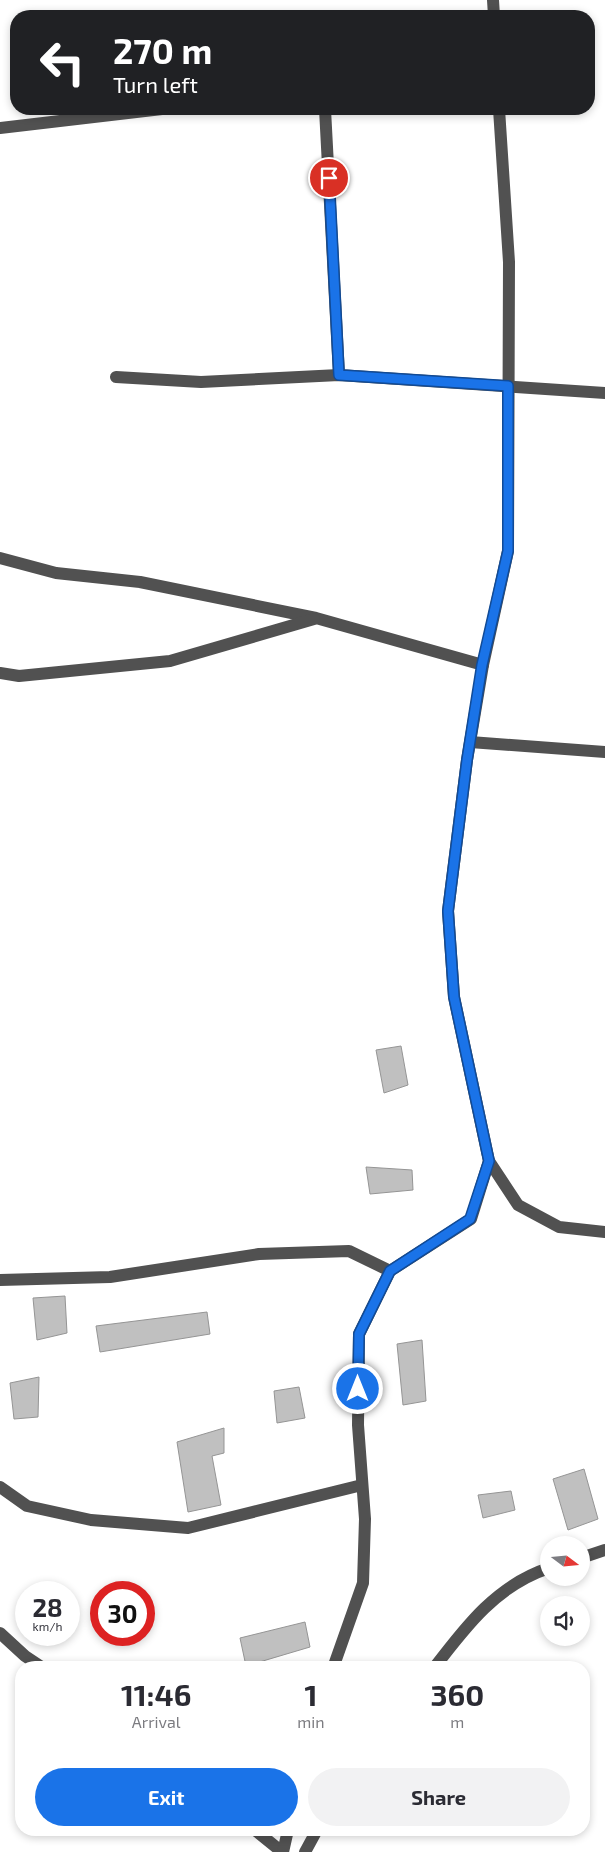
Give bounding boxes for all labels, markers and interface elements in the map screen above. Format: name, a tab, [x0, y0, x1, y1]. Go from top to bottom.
text: 270 m	[113, 29, 212, 71]
icon: left	[30, 30, 95, 95]
text: Turn left	[113, 71, 198, 97]
pin	[308, 157, 350, 199]
icon: arrive	[315, 164, 343, 192]
position arrow	[331, 1362, 383, 1414]
north arrow	[540, 1536, 590, 1586]
map controls	[540, 1536, 590, 1646]
speed limit sign: 30	[90, 1581, 155, 1646]
text: 28	[32, 1592, 63, 1622]
button: sound	[540, 1596, 590, 1646]
text: km/h	[33, 1619, 62, 1633]
text: 11:46	[121, 1676, 191, 1712]
text: 1	[304, 1676, 317, 1712]
text: 360	[430, 1676, 484, 1712]
text: Arrival	[132, 1712, 180, 1731]
text: min	[297, 1712, 325, 1731]
text: m	[450, 1712, 464, 1731]
button: Exit	[35, 1768, 298, 1826]
button: Share	[308, 1768, 570, 1826]

